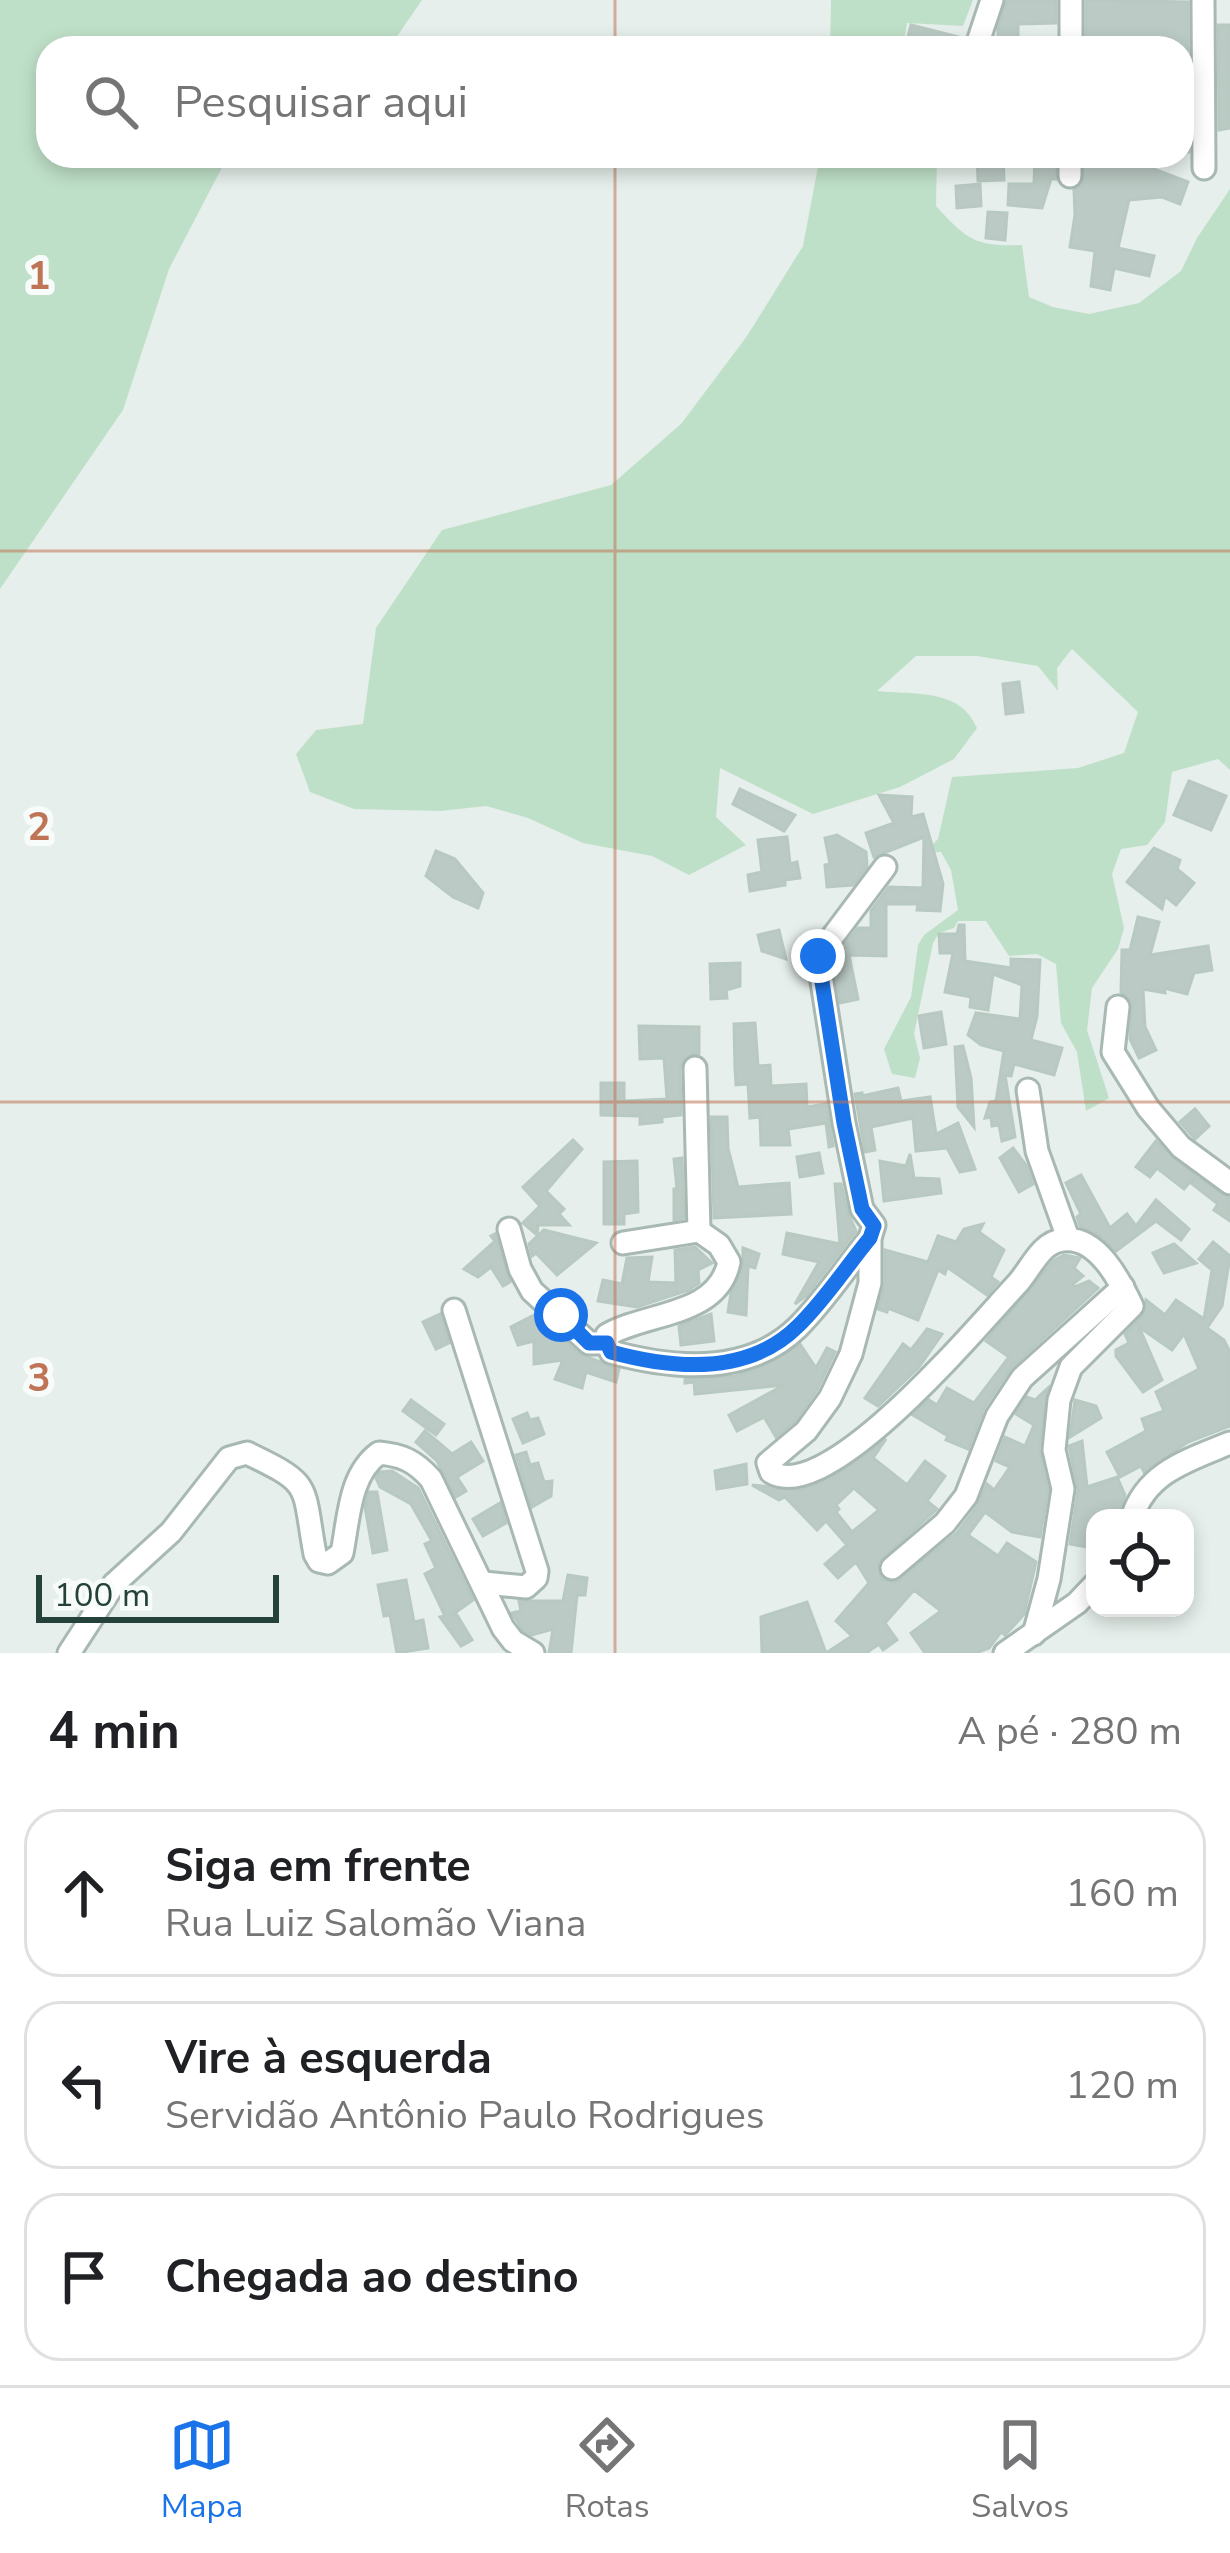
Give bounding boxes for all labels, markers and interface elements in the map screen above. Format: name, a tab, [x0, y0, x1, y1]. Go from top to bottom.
search box	[36, 36, 1194, 168]
icon: search	[78, 69, 144, 135]
text: Pesquisar aqui	[174, 72, 468, 133]
text: 1	[27, 250, 51, 303]
text: 2	[27, 801, 51, 854]
route end	[791, 929, 845, 983]
route start	[534, 1288, 588, 1342]
text: 3	[27, 1352, 51, 1405]
map controls	[1086, 1509, 1194, 1617]
button: locate	[1086, 1509, 1194, 1617]
scale bar	[36, 1569, 279, 1622]
text: 100 m	[54, 1573, 150, 1618]
text: 4 min	[48, 1696, 180, 1766]
text: A pé · 280 m	[958, 1705, 1182, 1758]
text: Siga em frente	[165, 1836, 471, 1897]
icon: ahead	[51, 1860, 117, 1926]
text: 160 m	[1065, 1867, 1179, 1920]
text: Rua Luiz Salomão Viana	[165, 1897, 586, 1950]
text: Vire à esquerda	[165, 2028, 492, 2089]
icon: left	[51, 2052, 117, 2118]
text: 120 m	[1065, 2059, 1179, 2112]
text: Servidão Antônio Paulo Rodrigues	[165, 2089, 764, 2142]
icon: arrive	[51, 2244, 117, 2310]
text: Chegada ao destino	[165, 2247, 579, 2308]
tab: Mapa	[161, 2412, 243, 2529]
tab: Rotas	[565, 2412, 650, 2529]
tab: Salvos	[971, 2412, 1069, 2529]

